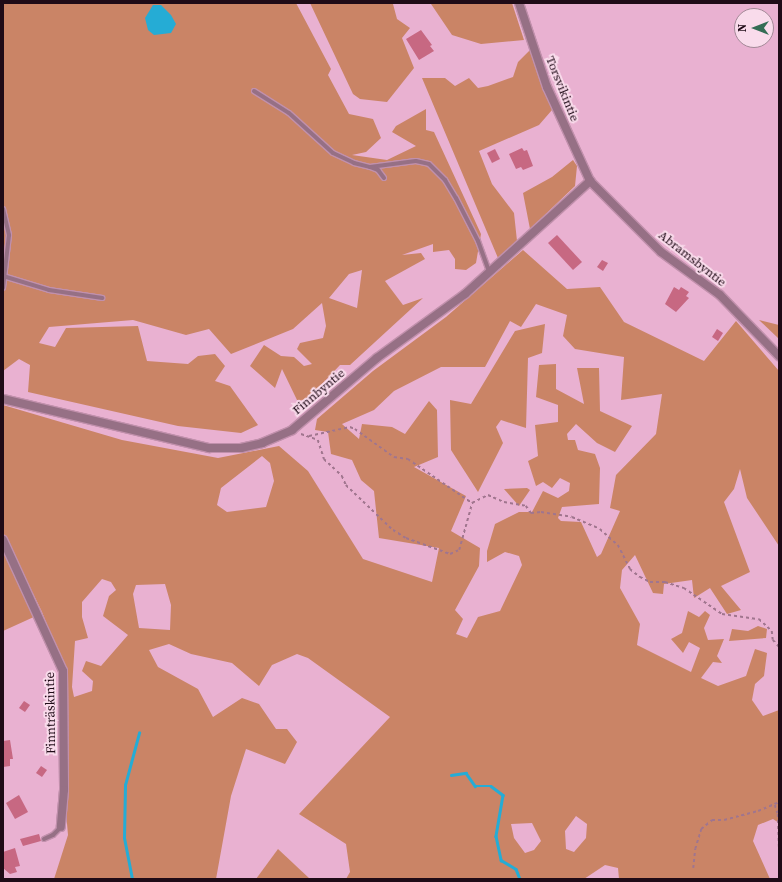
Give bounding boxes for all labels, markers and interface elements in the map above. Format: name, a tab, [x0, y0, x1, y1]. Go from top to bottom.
north arrow	[734, 8, 774, 48]
text: N	[735, 24, 750, 32]
street label: Torsvikintie	[542, 54, 582, 124]
street label: Abramsbyntie	[655, 228, 729, 290]
street label: Finnbyntie	[290, 366, 348, 418]
street label: Finnträskintie	[42, 672, 60, 754]

